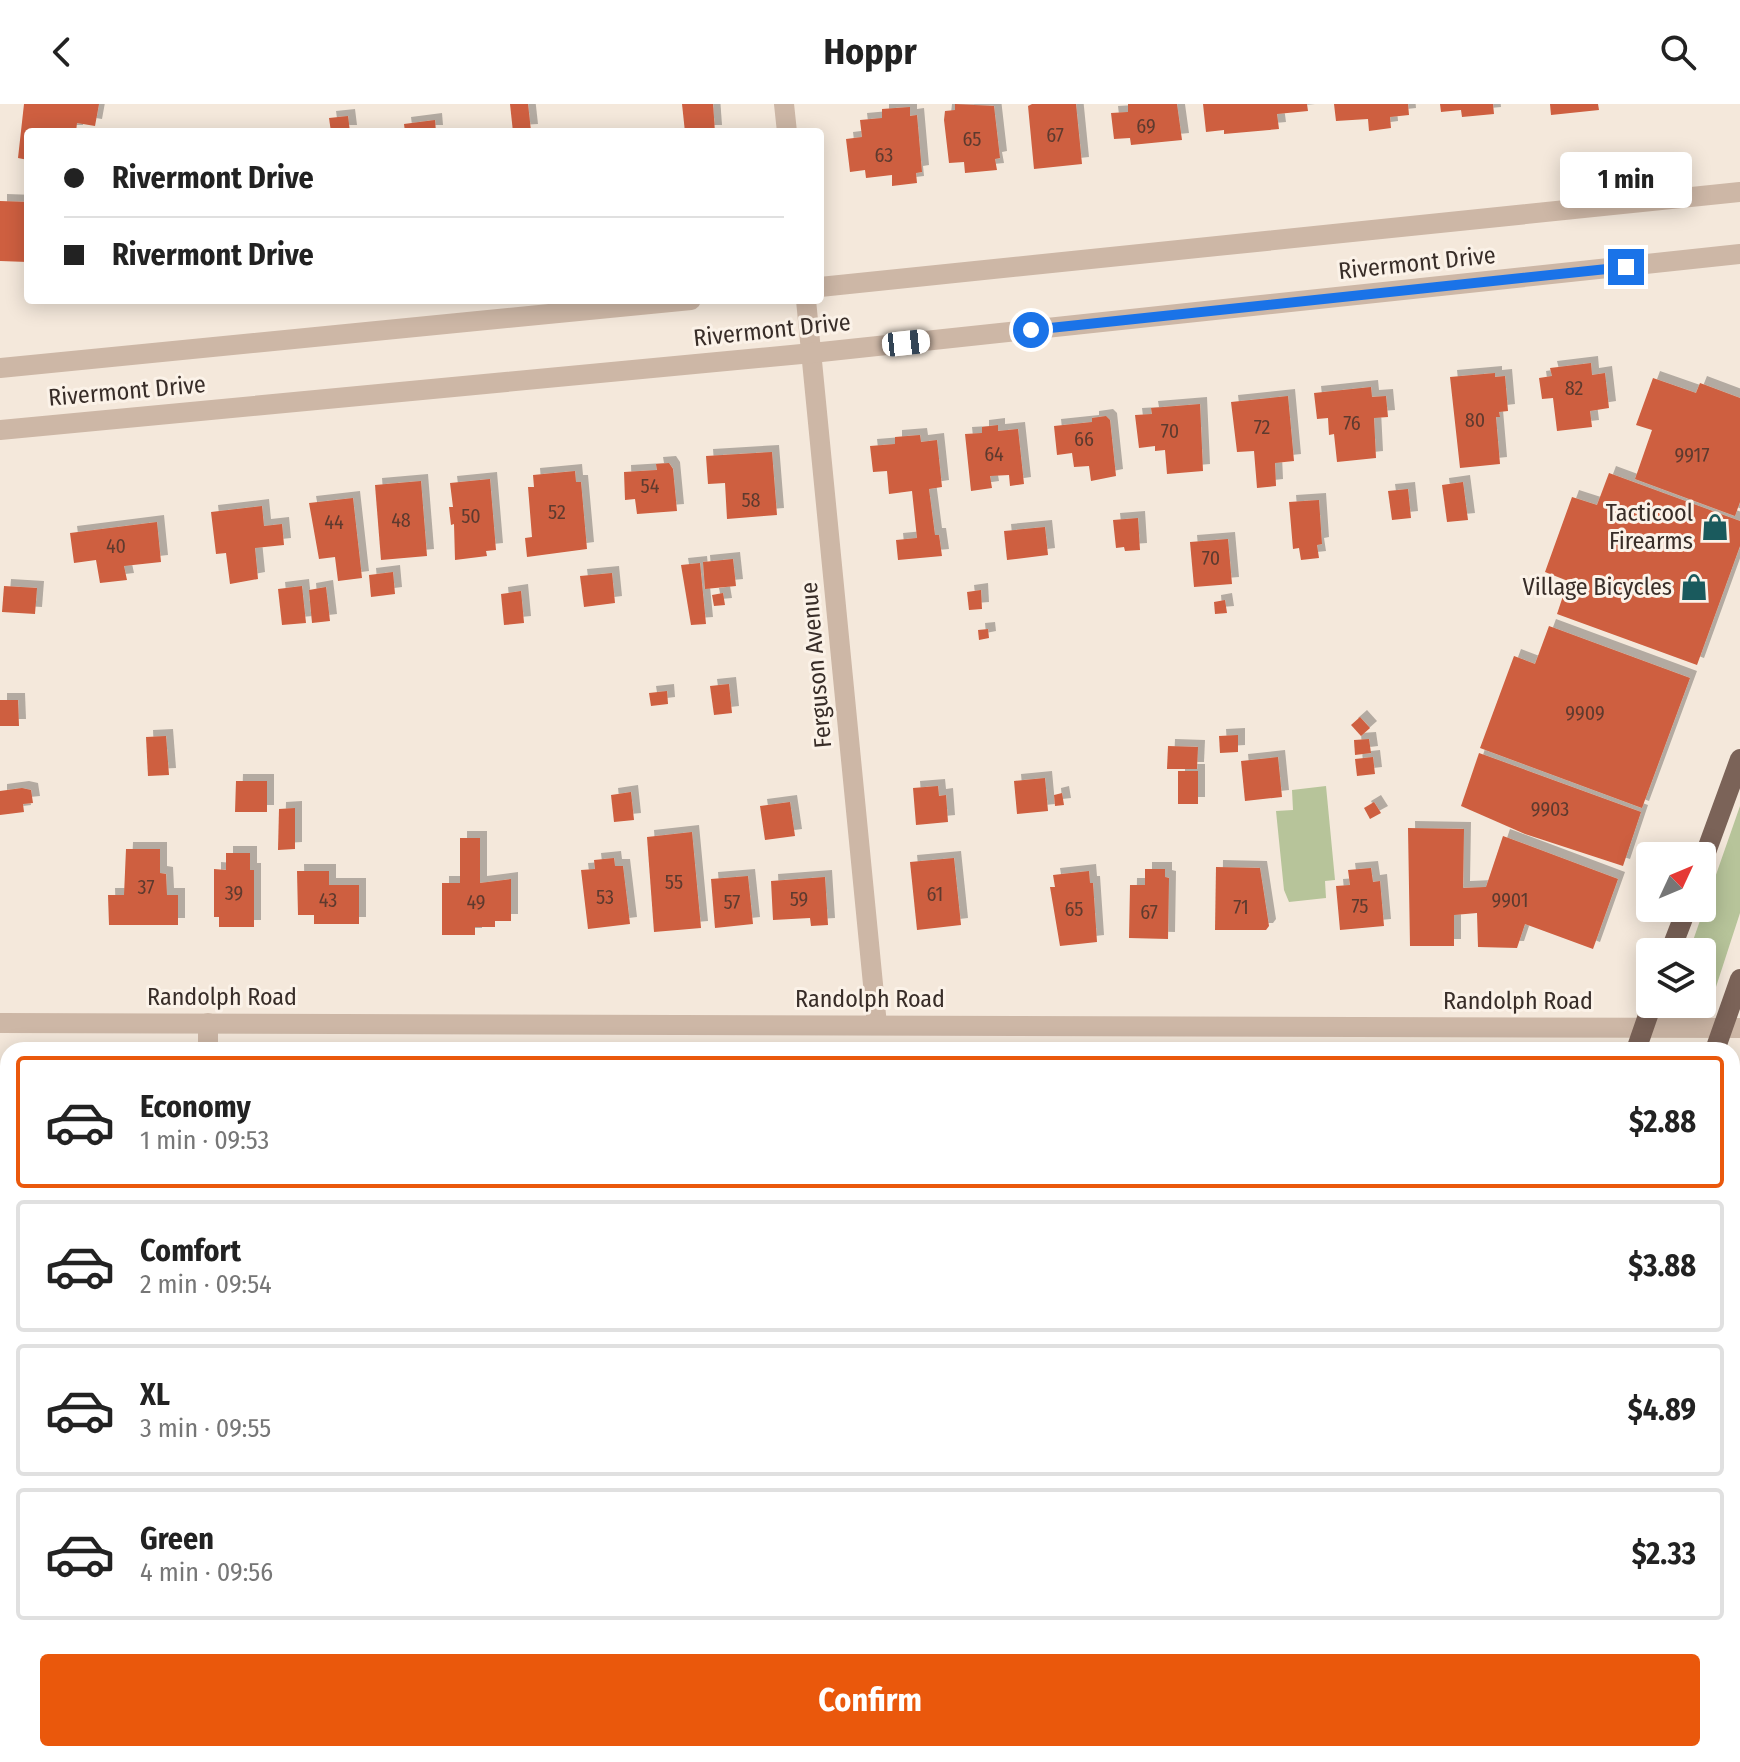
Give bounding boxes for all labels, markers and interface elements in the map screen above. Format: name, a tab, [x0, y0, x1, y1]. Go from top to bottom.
icon: back	[40, 30, 84, 74]
text: Hoppr	[823, 30, 917, 74]
icon: search	[1656, 30, 1700, 74]
house number: 69	[1136, 114, 1156, 138]
house number: 67	[1046, 123, 1064, 147]
house number: 65	[963, 127, 982, 151]
house number: 63	[875, 143, 893, 167]
callout: 1 min	[1560, 151, 1692, 207]
text: Rivermont Drive	[112, 160, 314, 196]
text: 1 min	[1598, 164, 1654, 195]
text: Rivermont Drive	[112, 237, 314, 273]
street label: Rivermont Drive	[1337, 241, 1497, 285]
route end	[1608, 249, 1644, 285]
street label: Rivermont Drive	[692, 308, 852, 352]
route start	[1013, 312, 1049, 348]
car	[881, 329, 931, 357]
street label: Rivermont Drive	[47, 370, 207, 412]
house number: 82	[1565, 376, 1584, 400]
house number: 80	[1465, 408, 1485, 432]
house number: 76	[1343, 411, 1361, 435]
house number: 72	[1254, 415, 1271, 439]
house number: 70	[1161, 419, 1179, 443]
house number: 66	[1074, 427, 1094, 451]
house number: 64	[984, 442, 1004, 466]
house number: 9917	[1675, 443, 1710, 467]
house number: 54	[641, 474, 660, 498]
house number: 58	[741, 488, 761, 512]
place label: Tacticool Firearms	[1606, 499, 1693, 555]
house number: 52	[548, 500, 566, 524]
house number: 50	[461, 504, 481, 528]
house number: 48	[391, 508, 411, 532]
house number: 44	[324, 510, 344, 534]
shop icon: Tacticool Firearms	[1700, 512, 1730, 542]
house number: 40	[106, 534, 126, 558]
house number: 70	[1202, 546, 1220, 570]
shop icon: Village Bicycles	[1679, 572, 1709, 602]
place label: Village Bicycles	[1523, 573, 1672, 601]
street label: Ferguson Avenue	[795, 581, 837, 749]
house number: 9909	[1565, 701, 1605, 725]
house number: 9903	[1531, 797, 1569, 821]
north arrow	[1636, 842, 1716, 922]
map controls	[1636, 842, 1716, 1018]
house number: 55	[665, 870, 683, 894]
house number: 37	[137, 875, 155, 899]
house number: 39	[225, 881, 243, 905]
house number: 61	[927, 882, 943, 906]
house number: 53	[596, 885, 614, 909]
house number: 59	[790, 887, 808, 911]
house number: 43	[319, 888, 337, 912]
house number: 9901	[1491, 888, 1529, 912]
house number: 49	[466, 890, 486, 914]
house number: 57	[724, 890, 740, 914]
house number: 75	[1352, 894, 1369, 918]
house number: 71	[1233, 895, 1249, 919]
house number: 65	[1065, 897, 1084, 921]
house number: 67	[1140, 900, 1158, 924]
button: layers	[1636, 938, 1716, 1018]
street label: Randolph Road	[147, 983, 297, 1011]
street label: Randolph Road	[795, 985, 945, 1013]
street label: Randolph Road	[1443, 987, 1593, 1015]
icon: car	[44, 1086, 116, 1158]
text: Economy	[140, 1089, 251, 1125]
text: $2.88	[1629, 1104, 1696, 1140]
text: 1 min · 09:53	[140, 1125, 269, 1156]
icon: car	[44, 1230, 116, 1302]
text: Comfort	[140, 1233, 241, 1269]
text: $3.88	[1628, 1248, 1696, 1284]
text: 2 min · 09:54	[140, 1269, 272, 1300]
icon: car	[44, 1374, 116, 1446]
text: XL	[140, 1377, 170, 1413]
text: $4.89	[1628, 1392, 1696, 1428]
text: 3 min · 09:55	[140, 1413, 271, 1444]
icon: car	[44, 1518, 116, 1590]
text: Green	[140, 1521, 214, 1557]
text: $2.33	[1632, 1536, 1696, 1572]
text: 4 min · 09:56	[140, 1557, 273, 1588]
button: Confirm	[40, 1654, 1700, 1746]

